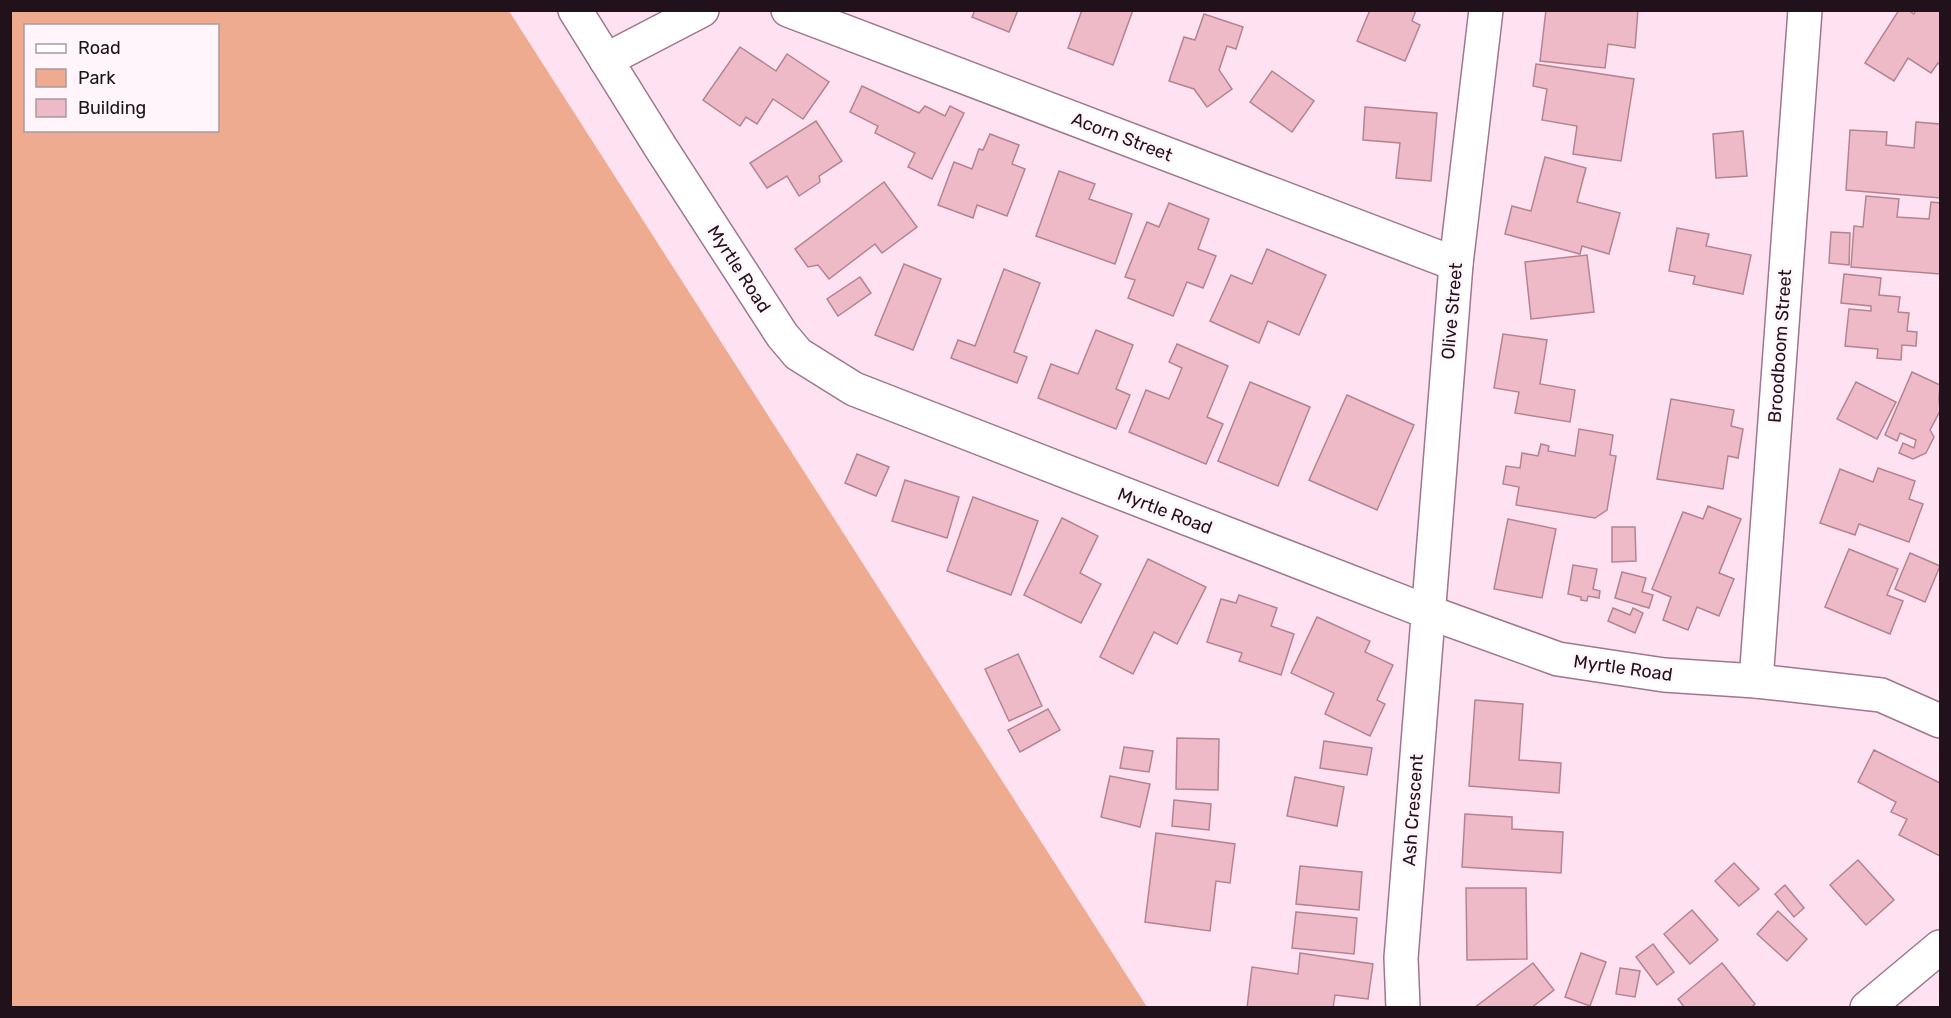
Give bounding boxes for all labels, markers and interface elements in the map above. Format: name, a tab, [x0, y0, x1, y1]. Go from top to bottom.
legend	[24, 24, 219, 132]
text: Road	[78, 37, 121, 59]
text: Park	[78, 67, 116, 89]
text: Building	[78, 97, 146, 119]
street label: Acorn Street	[1068, 108, 1176, 166]
street label: Myrtle Road	[703, 221, 775, 317]
street label: Olive Street	[1437, 262, 1467, 360]
street label: Broodboom Street	[1764, 268, 1796, 424]
street label: Myrtle Road	[1115, 483, 1215, 539]
street label: Myrtle Road	[1572, 650, 1674, 686]
street label: Ash Crescent	[1398, 753, 1428, 867]

